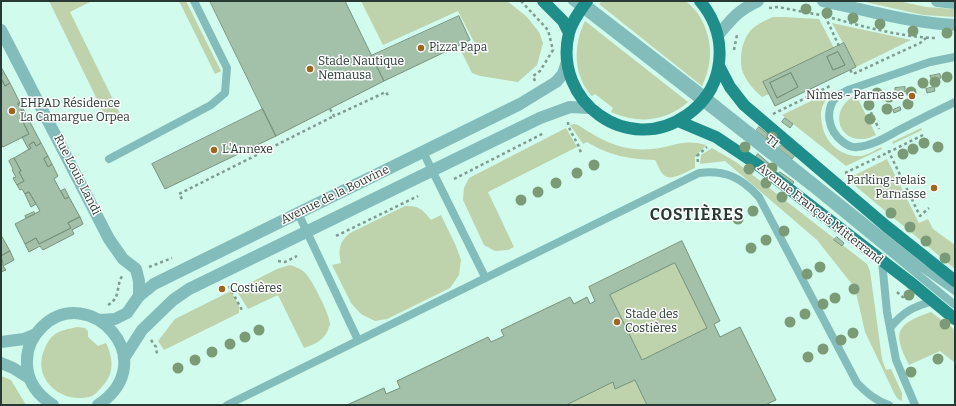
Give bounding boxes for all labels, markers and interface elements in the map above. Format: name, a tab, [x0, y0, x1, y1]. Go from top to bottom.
place label: Pizza Papa	[429, 41, 487, 55]
marker: Pizza Papa	[416, 43, 426, 53]
place label: Stade Nautique Nemausa	[318, 55, 404, 83]
marker: Stade Nautique Nemausa	[305, 64, 315, 74]
place label: Nîmes - Parnasse	[806, 89, 904, 103]
marker: Nîmes - Parnasse	[907, 91, 917, 101]
place label: EHPAD Résidence La Camargue Orpea	[20, 97, 130, 125]
marker: EHPAD Résidence La Camargue Orpea	[7, 106, 17, 116]
street label: Rue Louis Landi	[51, 133, 103, 217]
street label: T1	[763, 133, 781, 151]
place label: L'Annexe	[222, 143, 273, 157]
marker: L'Annexe	[209, 145, 219, 155]
street label: Avenue François Mitterrand	[754, 160, 886, 268]
street label: Avenue de la Bouvine	[279, 163, 391, 227]
place label: Parking-relais Parnasse	[847, 174, 926, 202]
marker: Parking-relais Parnasse	[929, 183, 939, 193]
district label: COSTIÈRES	[650, 206, 744, 226]
place label: Costières	[230, 282, 282, 296]
marker: Costières	[217, 284, 227, 294]
place label: Stade des Costières	[625, 308, 678, 336]
marker: Stade des Costières	[612, 317, 622, 327]

